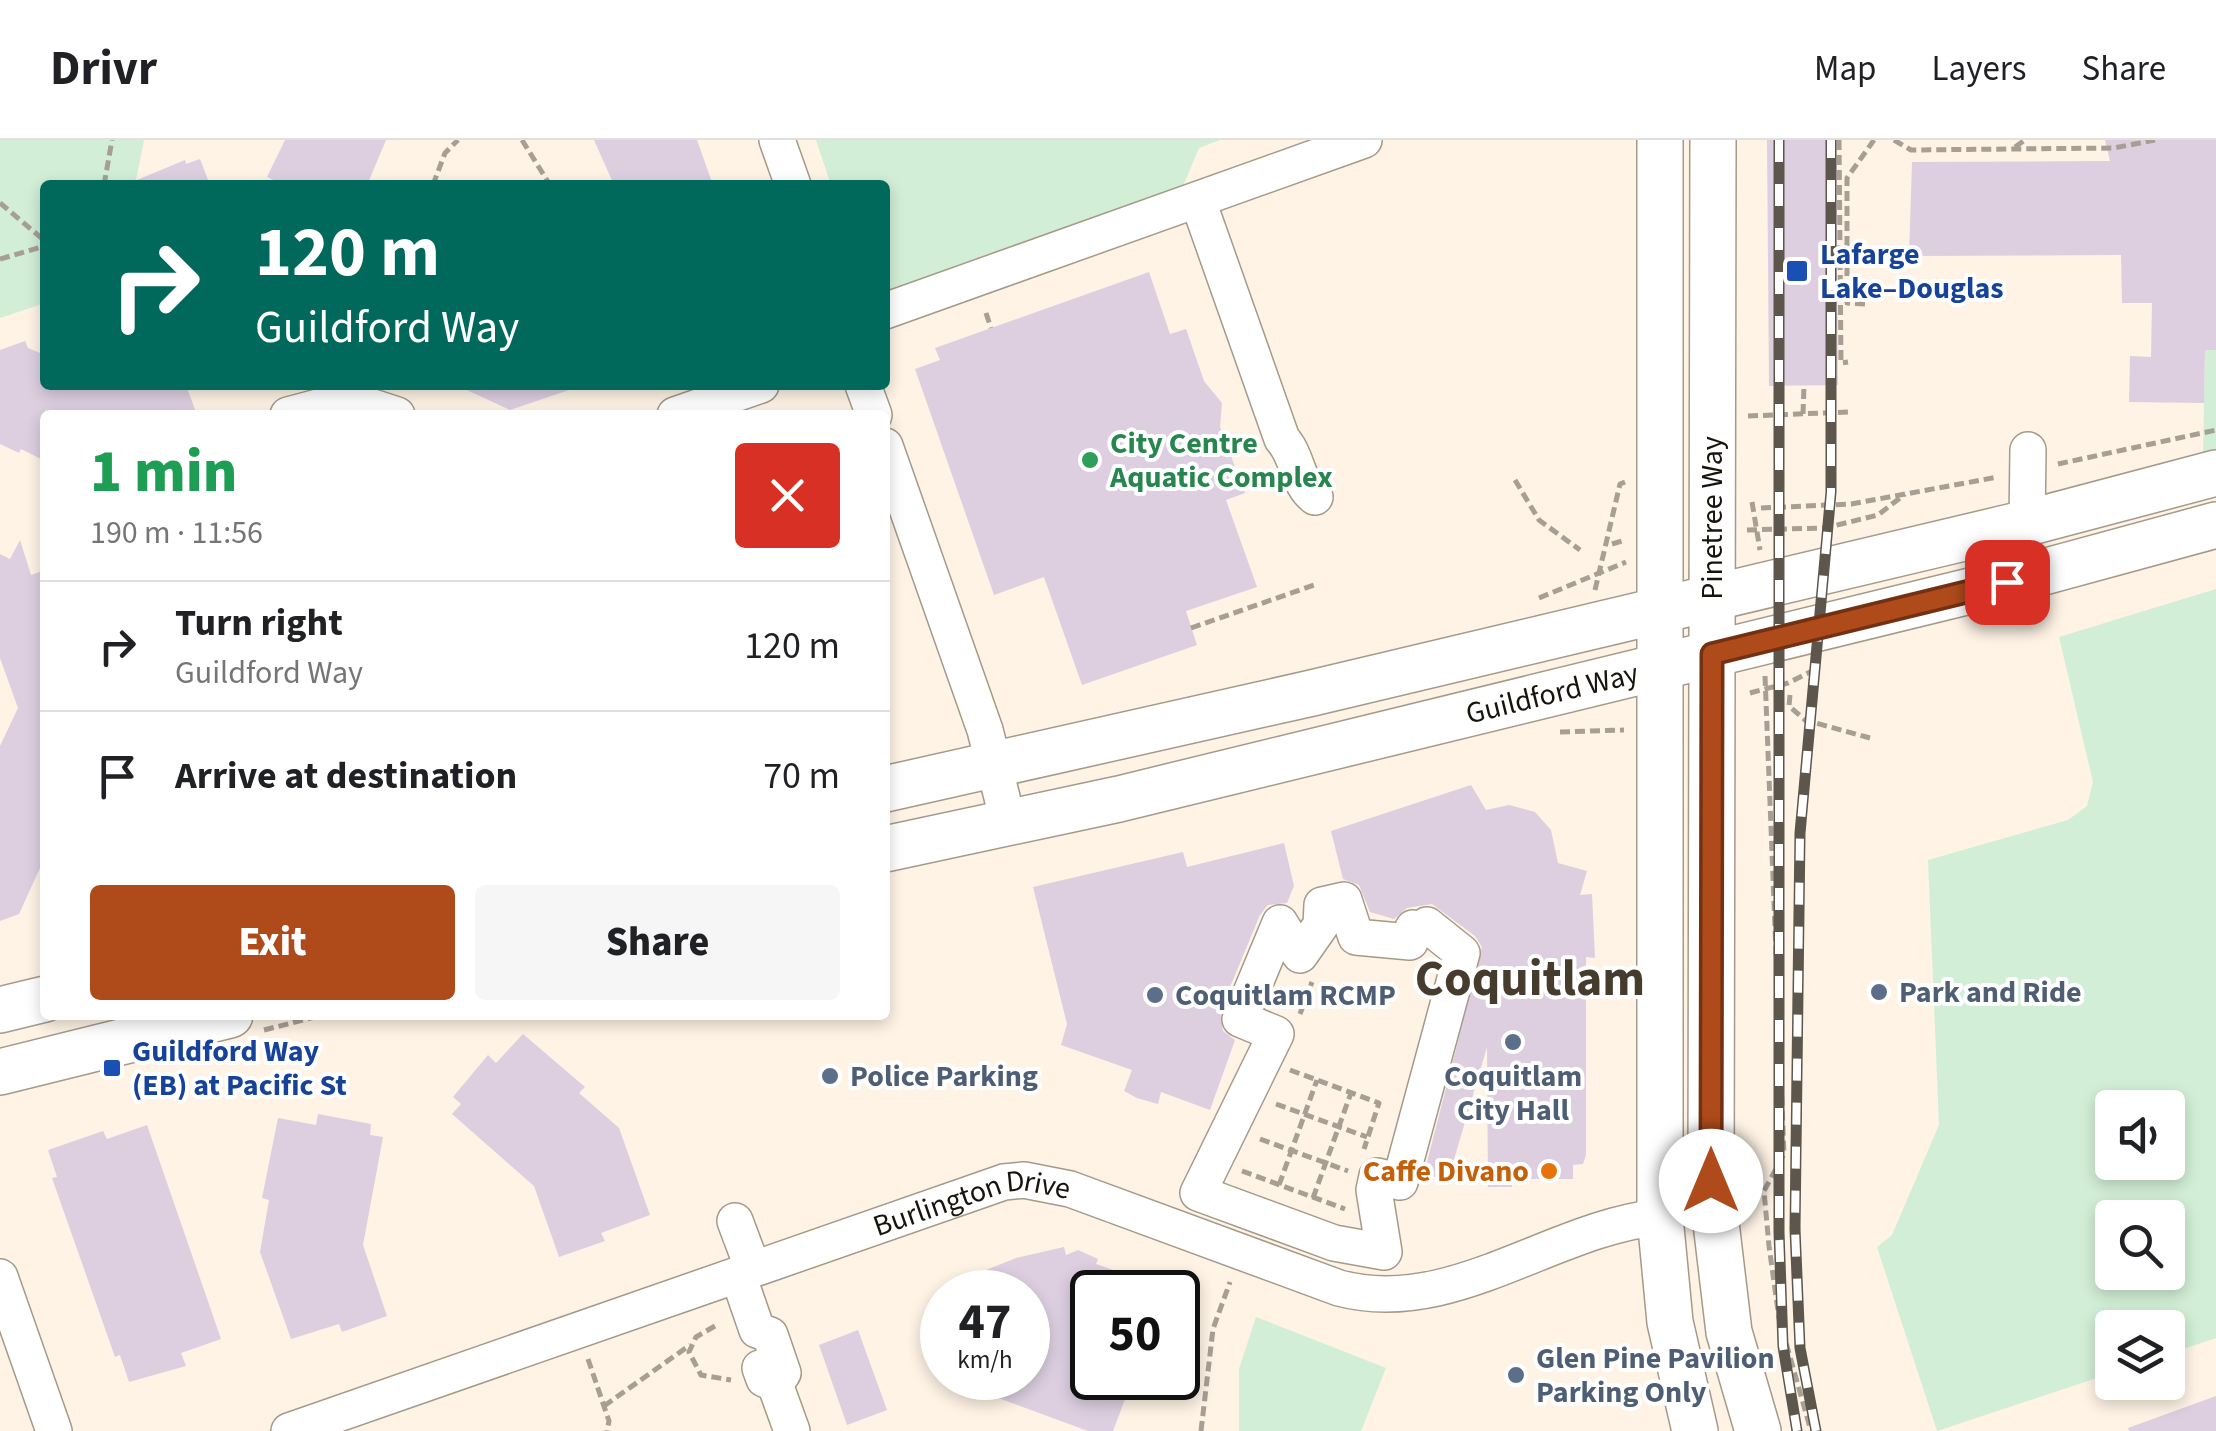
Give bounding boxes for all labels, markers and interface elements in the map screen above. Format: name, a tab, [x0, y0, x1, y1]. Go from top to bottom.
text: Drivr	[50, 35, 157, 103]
text: Map	[1814, 44, 1877, 94]
text: Layers	[1932, 44, 2026, 94]
text: Share	[2081, 44, 2166, 94]
text: 120 m	[255, 203, 440, 303]
icon: right	[90, 220, 220, 350]
place label: Lafarge Lake–Douglas	[1820, 233, 2004, 310]
marker: Lafarge Lake–Douglas	[1784, 258, 1810, 284]
text: Guildford Way	[255, 296, 519, 360]
place label: City Centre Aquatic Complex	[1109, 422, 1333, 499]
text: 1 min	[90, 430, 237, 515]
street label: Pinetree Way	[1691, 436, 1734, 600]
button: close	[735, 443, 840, 548]
marker: City Centre Aquatic Complex	[1079, 449, 1101, 471]
text: 190 m · 11:56	[90, 510, 263, 556]
pin	[1965, 540, 2050, 625]
icon: arrive	[1980, 555, 2035, 610]
text: Turn right	[175, 596, 343, 650]
icon: right	[90, 619, 145, 674]
text: 120 m	[744, 619, 840, 673]
text: Guildford Way	[175, 650, 363, 696]
street label: Guildford Way	[1461, 652, 1643, 735]
icon: arrive	[90, 749, 145, 804]
text: Arrive at destination	[175, 749, 517, 803]
text: 70 m	[763, 749, 840, 803]
button: Exit	[90, 885, 455, 1000]
button: Share	[475, 885, 840, 1000]
district label: Coquitlam	[1415, 944, 1645, 1015]
place label: Park and Ride	[1899, 971, 2082, 1014]
place label: Coquitlam RCMP	[1175, 974, 1396, 1017]
marker: Park and Ride	[1868, 981, 1890, 1003]
marker: Coquitlam RCMP	[1144, 984, 1166, 1006]
place label: Guildford Way (EB) at Pacific St	[132, 1030, 347, 1107]
marker: Coquitlam City Hall	[1502, 1031, 1524, 1053]
place label: Police Parking	[850, 1055, 1038, 1098]
place label: Coquitlam City Hall	[1444, 1055, 1582, 1132]
marker: Guildford Way (EB) at Pacific St	[101, 1057, 123, 1079]
marker: Police Parking	[819, 1065, 841, 1087]
map controls	[2095, 1090, 2185, 1400]
button: sound	[2095, 1090, 2185, 1180]
position arrow	[1659, 1129, 1763, 1233]
place label: Caffe Divano	[1363, 1150, 1529, 1193]
street label: Burlington Drive	[867, 1159, 1074, 1248]
marker: Caffe Divano	[1538, 1160, 1560, 1182]
button: search	[2095, 1200, 2185, 1290]
speed limit sign: 50	[1070, 1270, 1200, 1400]
text: 47	[959, 1287, 1011, 1358]
button: layers	[2095, 1310, 2185, 1400]
place label: Glen Pine Pavilion Parking Only	[1536, 1337, 1775, 1414]
text: km/h	[957, 1342, 1013, 1378]
marker: Glen Pine Pavilion Parking Only	[1505, 1364, 1527, 1386]

